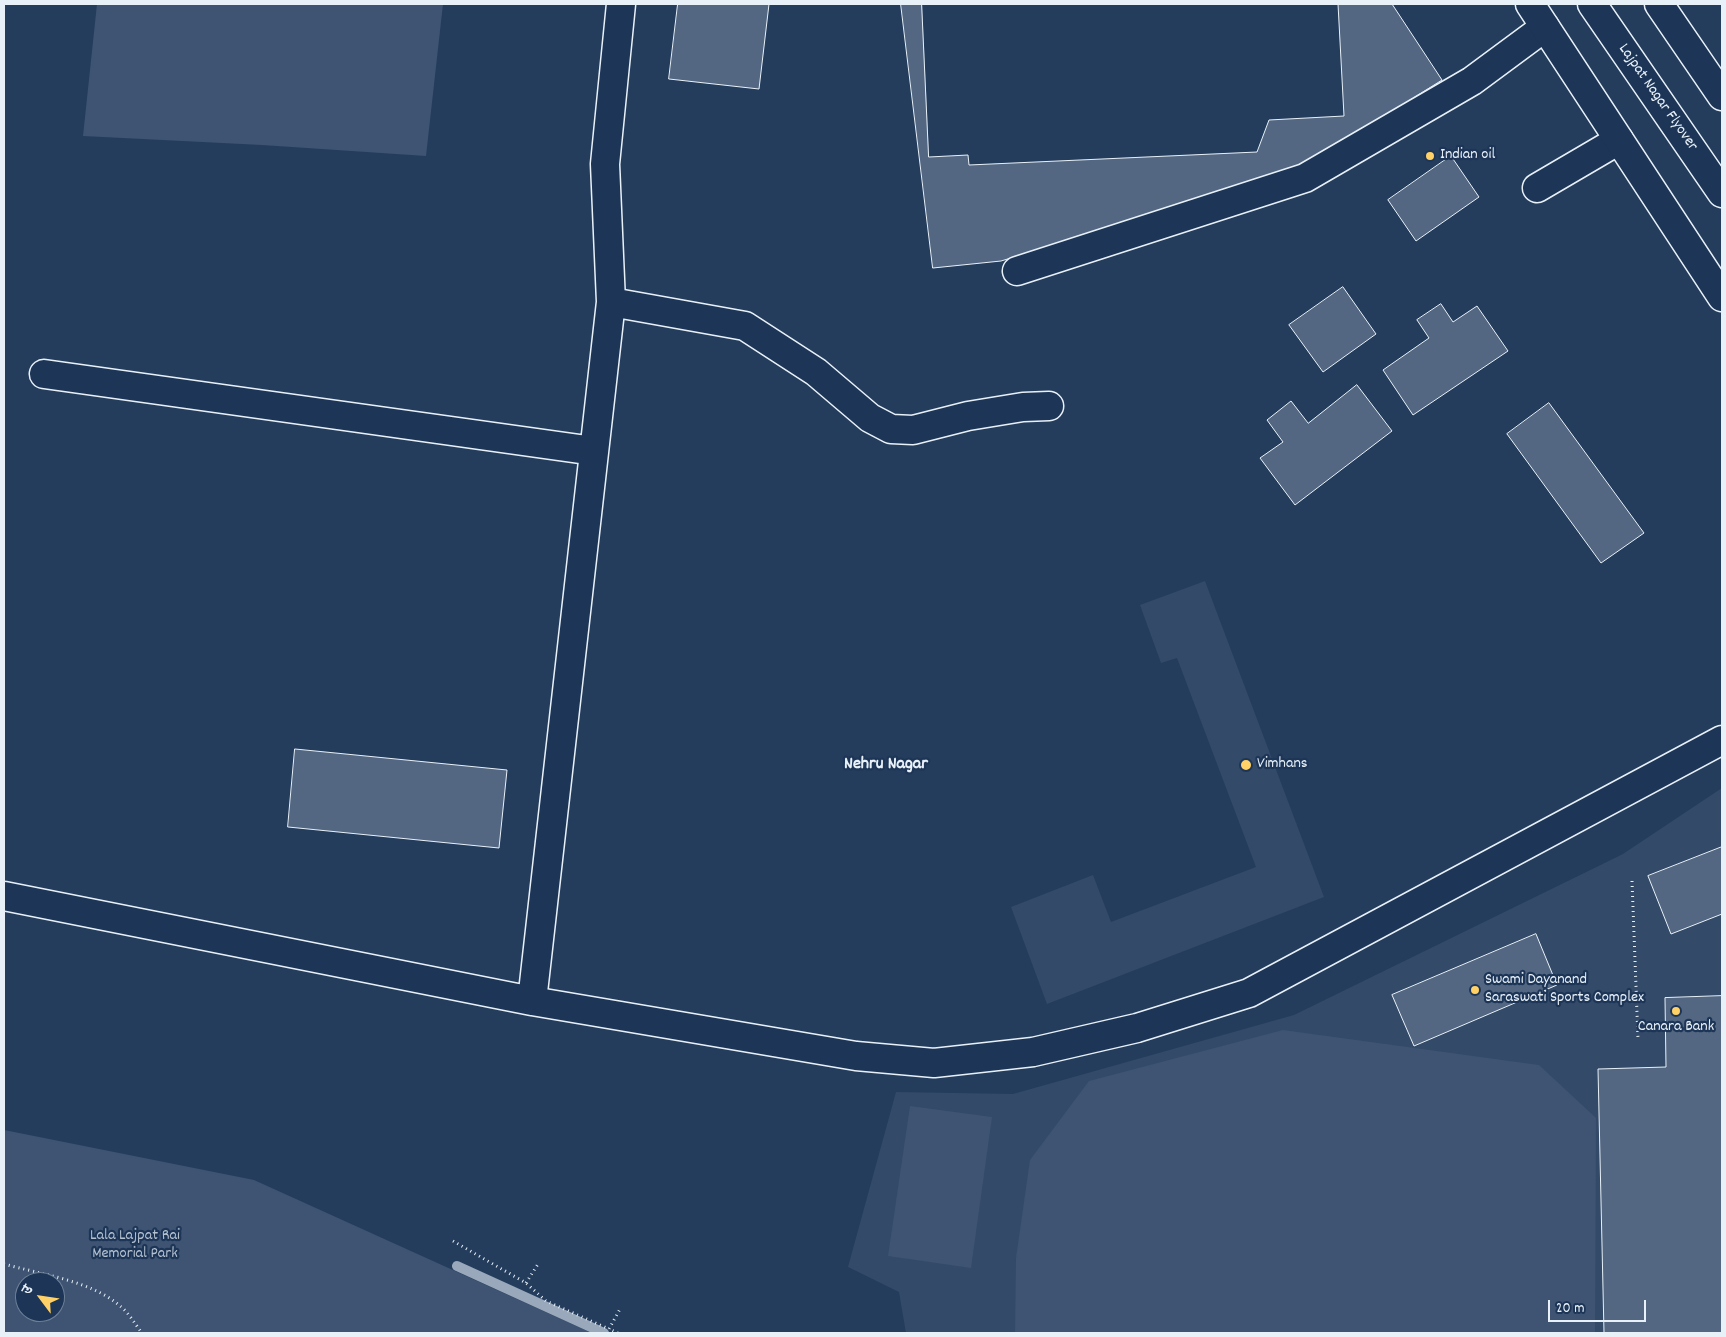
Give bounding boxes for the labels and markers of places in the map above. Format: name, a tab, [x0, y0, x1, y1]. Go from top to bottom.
place label: Indian oil	[1440, 146, 1495, 166]
marker: Indian oil	[1424, 150, 1436, 162]
place label: Vimhans	[1257, 755, 1308, 775]
marker: Vimhans	[1239, 758, 1253, 772]
place label: Swami Dayanand Saraswati Sports Complex	[1485, 971, 1644, 1009]
marker: Swami Dayanand Saraswati Sports Complex	[1469, 984, 1481, 996]
marker: Canara Bank	[1670, 1005, 1682, 1017]
place label: Canara Bank	[1638, 1018, 1714, 1038]

